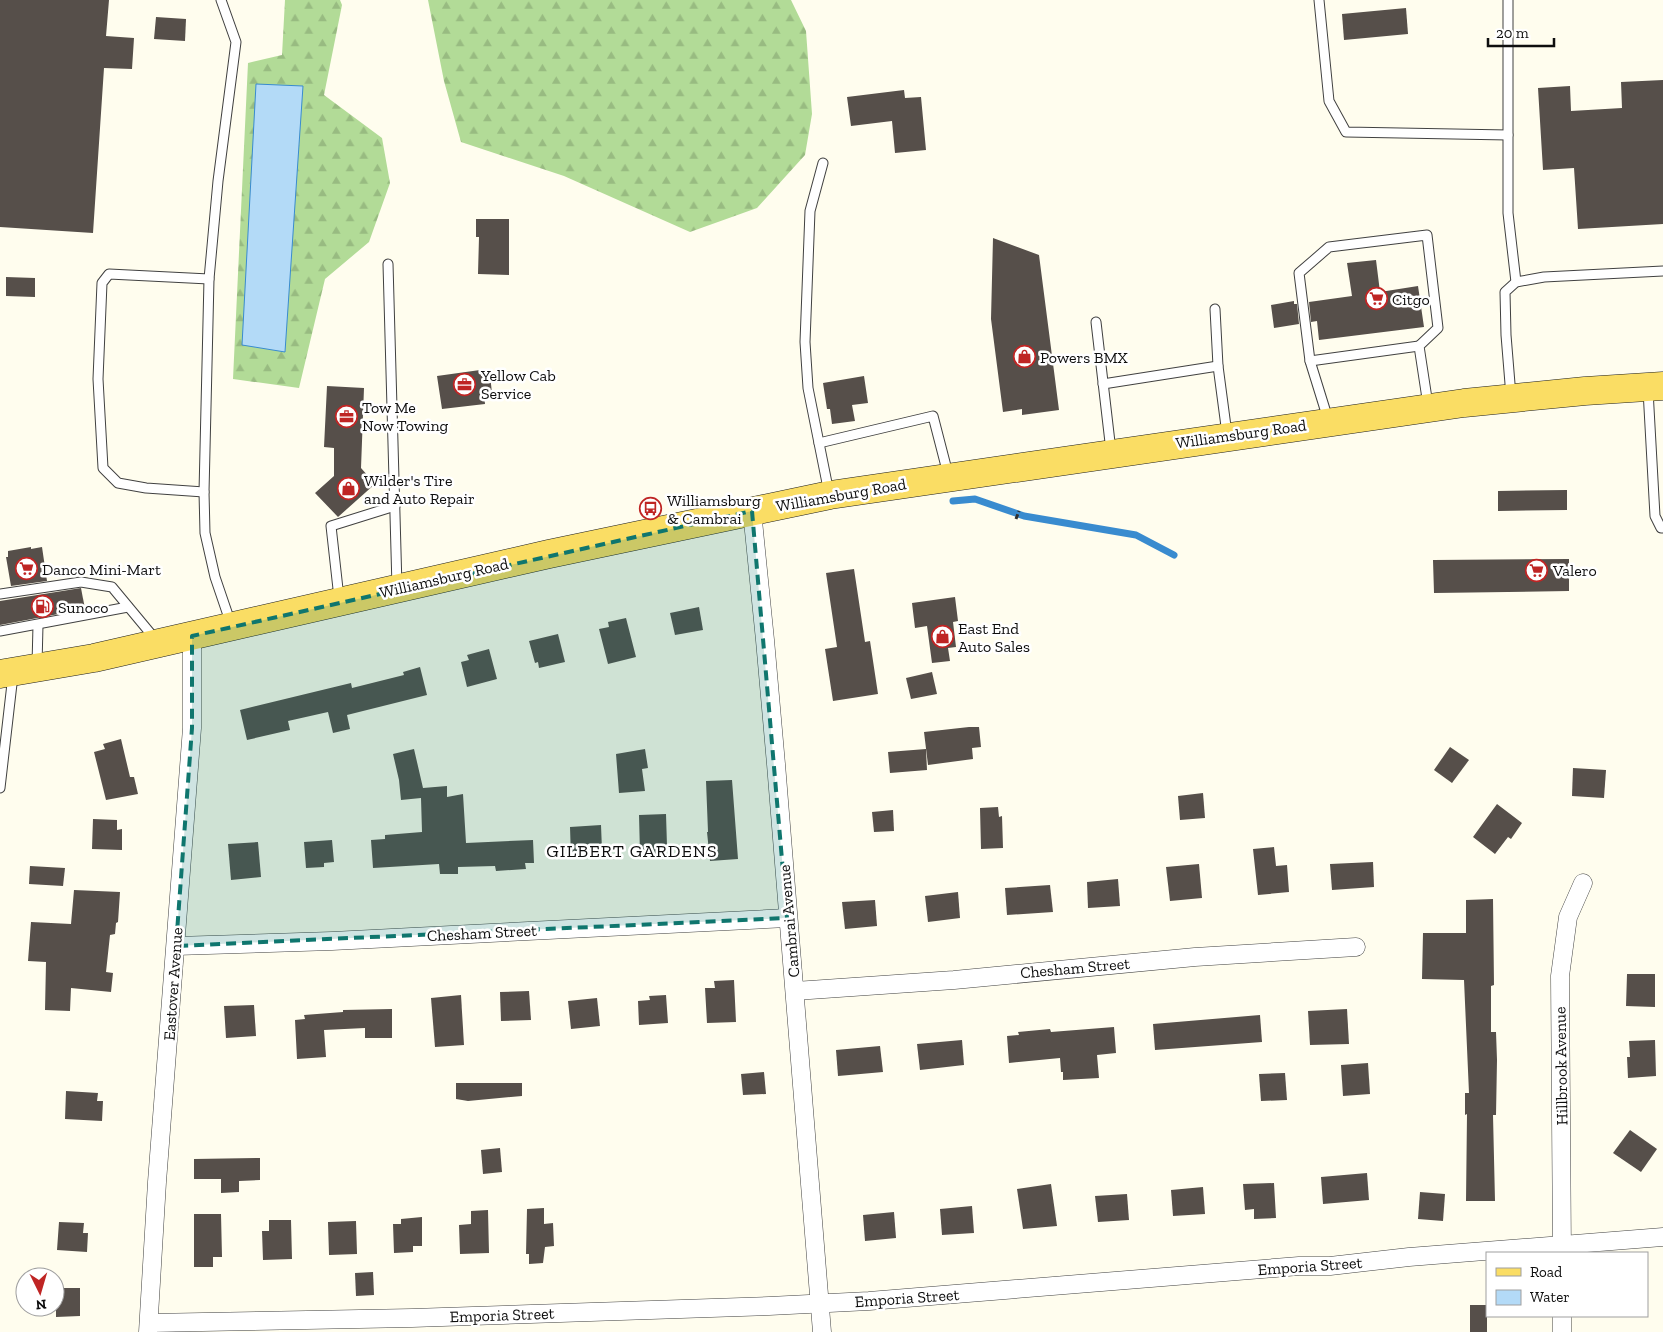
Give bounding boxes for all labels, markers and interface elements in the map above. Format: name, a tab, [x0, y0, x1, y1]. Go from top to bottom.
scale bar	[1488, 15, 1554, 47]
text: 20 m	[1496, 24, 1529, 42]
supermarket icon: Citgo	[1364, 287, 1388, 311]
place label: Citgo	[1392, 290, 1430, 309]
shop icon: Powers BMX	[1012, 345, 1036, 369]
place label: Powers BMX	[1040, 348, 1128, 367]
place label: Yellow Cab Service	[480, 366, 556, 403]
office icon: Yellow Cab Service	[453, 372, 477, 396]
place label: Tow Me Now Towing	[362, 398, 449, 435]
office icon: Tow Me Now Towing	[334, 404, 358, 428]
street label: Williamsburg Road	[1174, 415, 1308, 453]
place label: Wilder's Tire and Auto Repair	[364, 471, 475, 508]
street label: Williamsburg Road	[774, 474, 908, 516]
shop icon: Wilder's Tire and Auto Repair	[336, 477, 360, 501]
place label: Williamsburg & Cambrai	[667, 491, 761, 528]
bus stop icon: Williamsburg & Cambrai	[639, 497, 663, 521]
street label: Williamsburg Road	[378, 554, 511, 602]
supermarket icon: Danco Mini-Mart	[14, 557, 38, 581]
supermarket icon: Valero	[1525, 558, 1549, 582]
place label: Danco Mini-Mart	[42, 560, 161, 579]
place label: Valero	[1552, 561, 1597, 580]
fuel station icon: Sunoco	[30, 595, 54, 619]
place label: Sunoco	[58, 598, 108, 617]
place label: East End Auto Sales	[958, 619, 1030, 656]
shop icon: East End Auto Sales	[930, 625, 954, 649]
district label: GILBERT GARDENS	[546, 840, 718, 862]
street label: Cambrai Avenue	[775, 864, 803, 978]
street label: Chesham Street	[427, 921, 538, 945]
street label: Eastover Avenue	[160, 927, 186, 1041]
street label: Chesham Street	[1019, 954, 1131, 982]
street label: Hillbrook Avenue	[1550, 1006, 1572, 1126]
legend	[1486, 1252, 1648, 1317]
street label: Emporia Street	[1257, 1253, 1363, 1279]
text: Road	[1530, 1263, 1563, 1281]
north arrow	[15, 1267, 65, 1317]
street label: Emporia Street	[854, 1285, 960, 1311]
text: Water	[1530, 1288, 1570, 1306]
text: N	[35, 1296, 47, 1313]
street label: Emporia Street	[449, 1304, 555, 1326]

